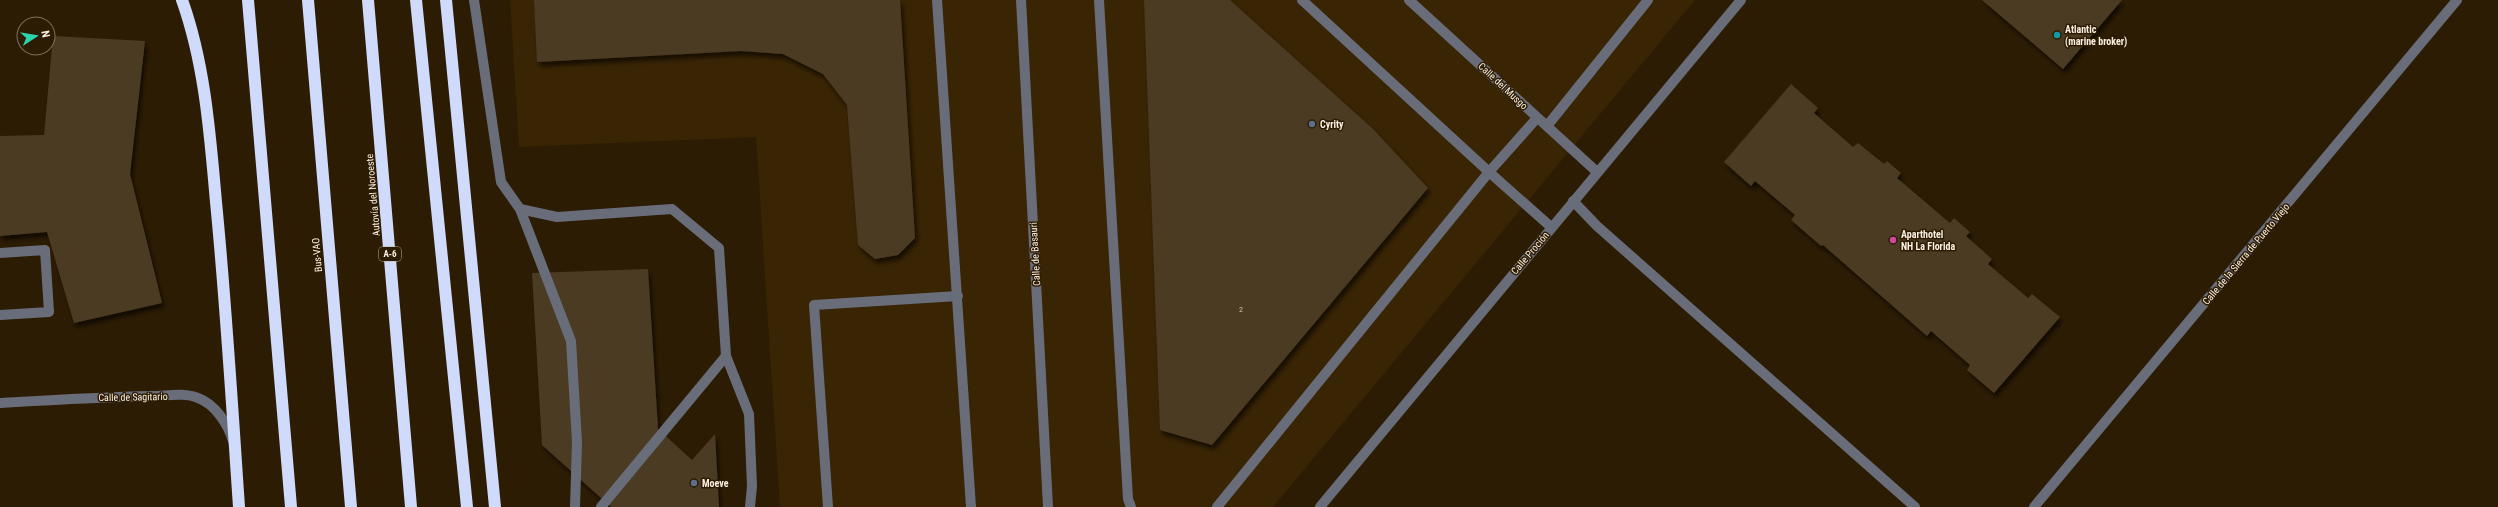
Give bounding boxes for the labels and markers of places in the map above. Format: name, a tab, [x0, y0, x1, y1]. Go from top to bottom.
place label: Atlantic (marine broker)	[2065, 24, 2127, 48]
marker: Atlantic (marine broker)	[2052, 30, 2062, 40]
marker: Cyrity	[1307, 119, 1317, 129]
place label: Cyrity	[1320, 119, 1344, 130]
place label: Aparthotel NH La Florida	[1901, 229, 1955, 252]
marker: Aparthotel NH La Florida	[1888, 235, 1898, 245]
marker: Moeve	[689, 478, 699, 488]
place label: Moeve	[702, 478, 729, 489]

